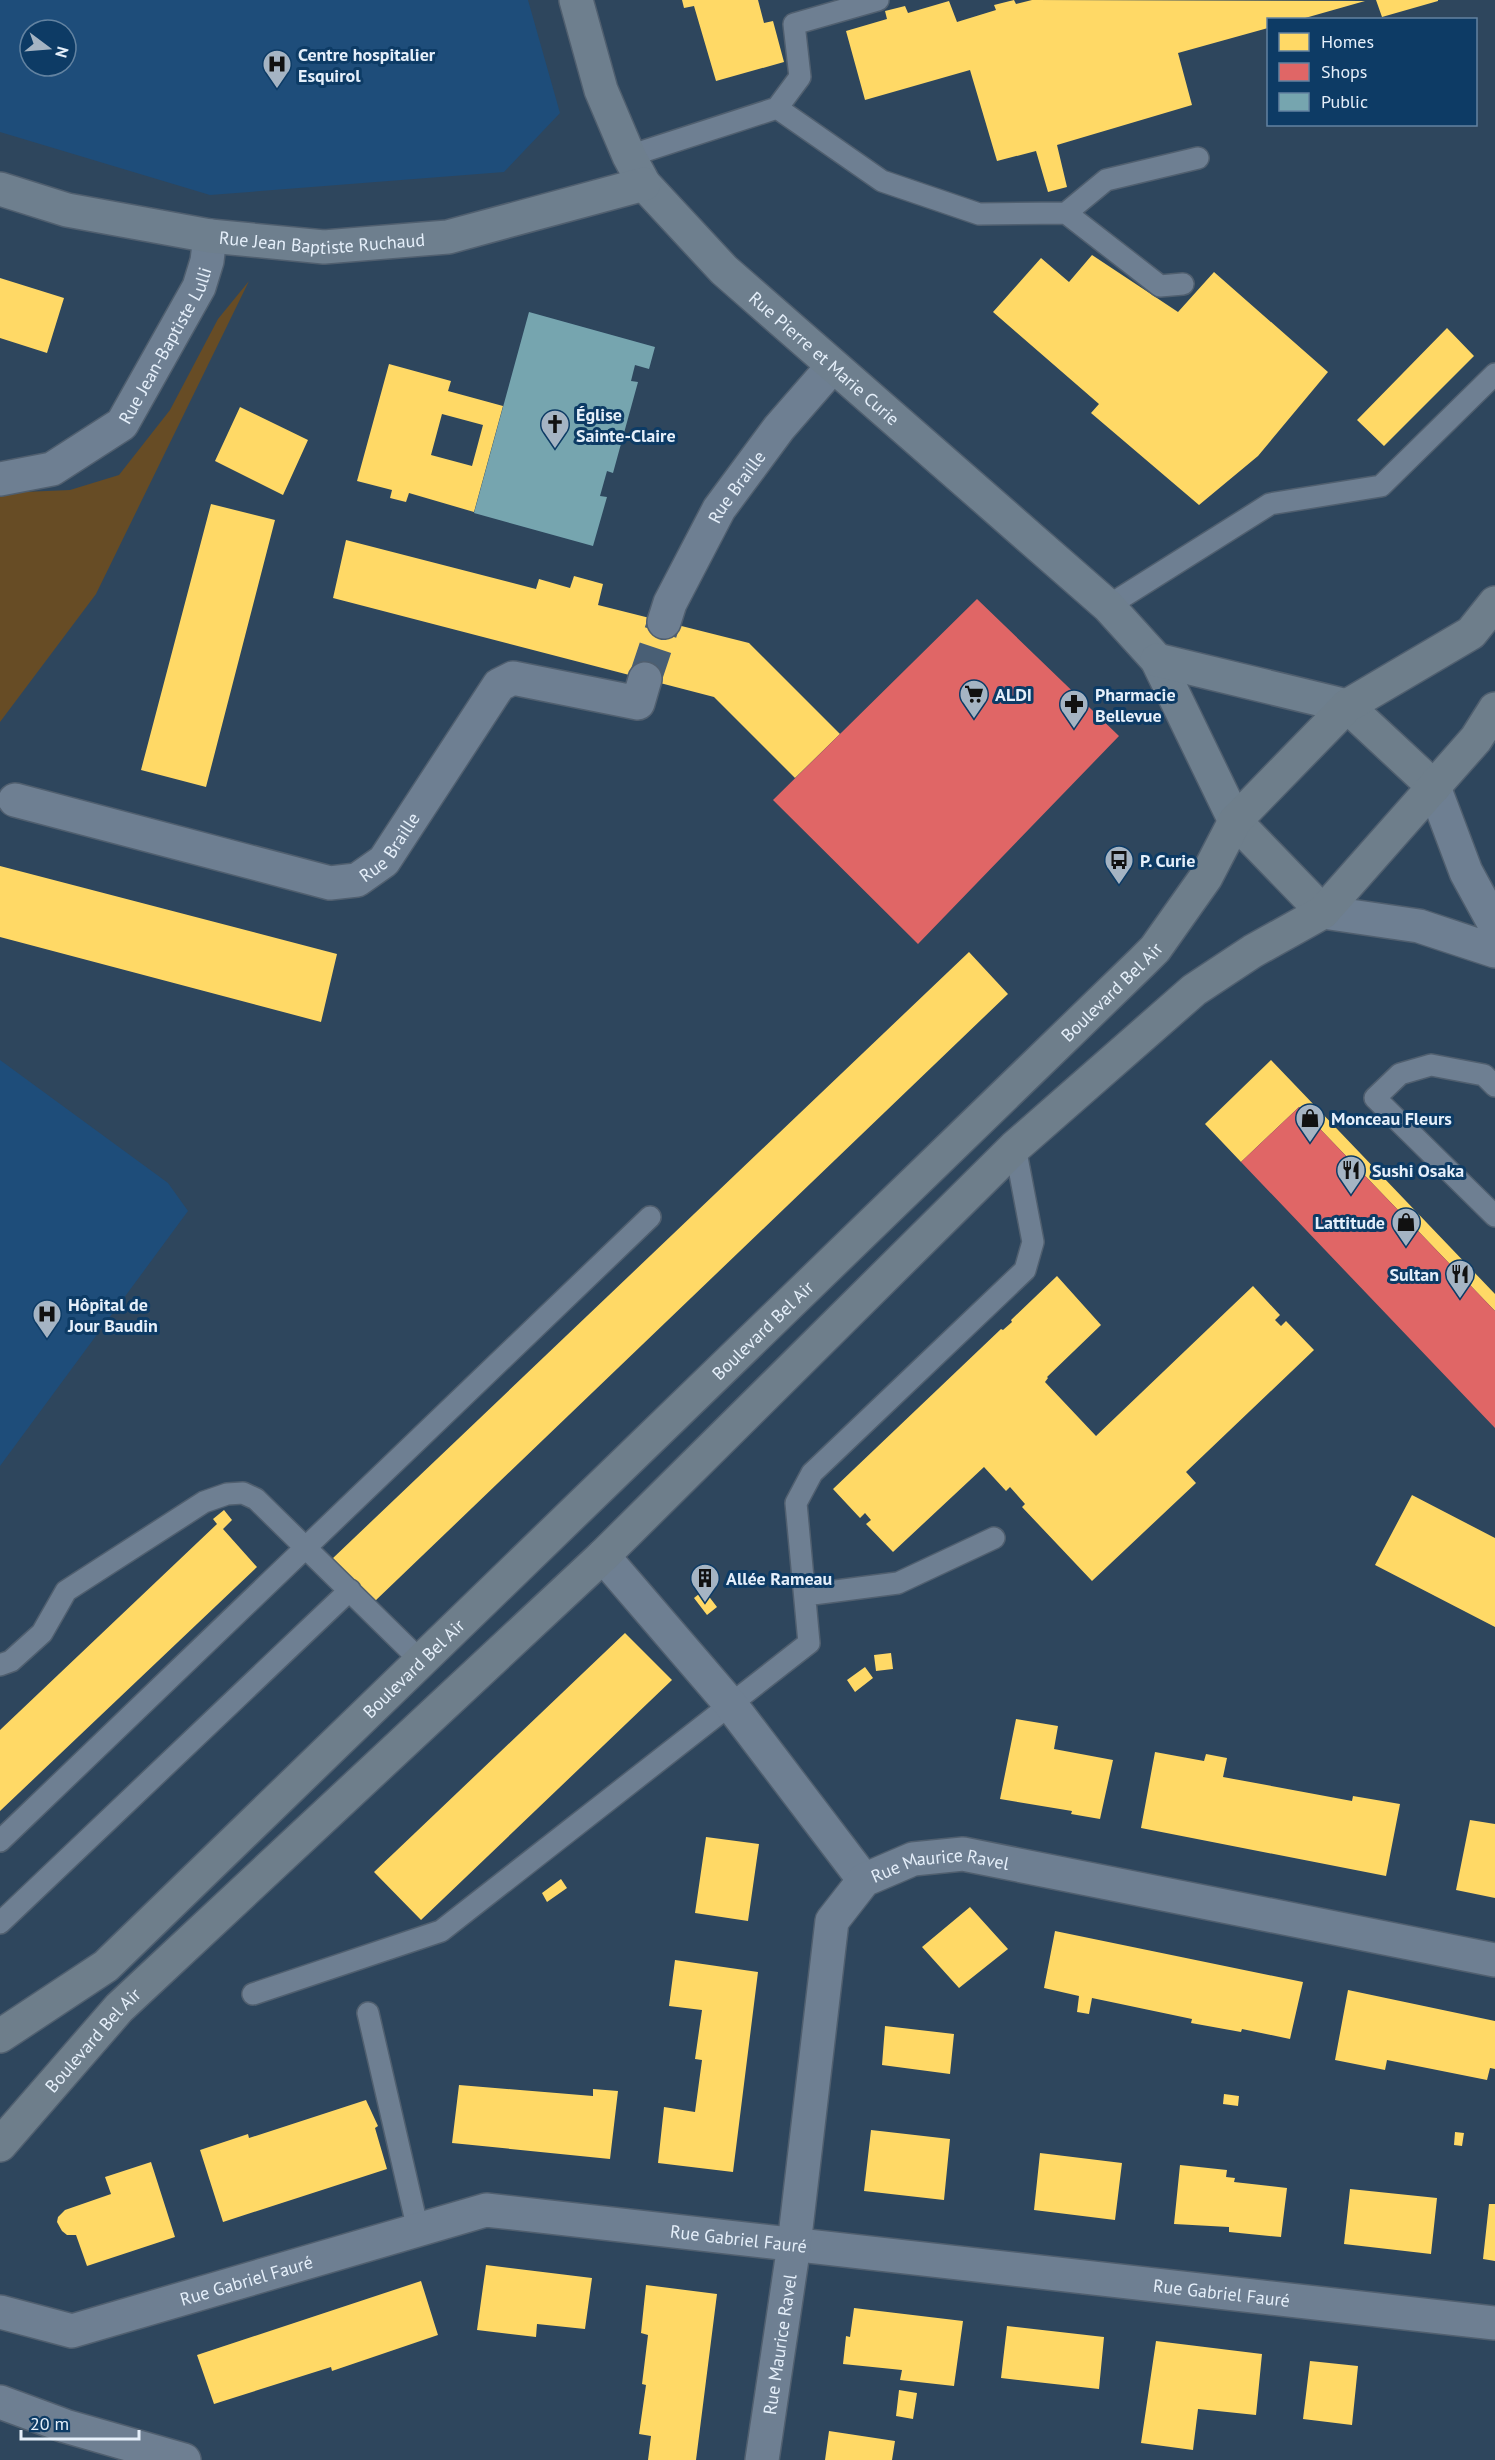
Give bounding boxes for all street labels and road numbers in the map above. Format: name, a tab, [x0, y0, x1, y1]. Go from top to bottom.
street label: Rue Jean Baptiste Ruchaud	[218, 225, 426, 259]
street label: Rue Jean-Baptiste Lulli	[113, 264, 216, 428]
street label: Rue Pierre et Marie Curie	[745, 286, 905, 430]
street label: Rue Braille	[702, 446, 770, 527]
street label: Rue Braille	[354, 808, 424, 887]
street label: Boulevard Bel Air	[1056, 938, 1167, 1046]
street label: Boulevard Bel Air	[707, 1275, 818, 1384]
street label: Boulevard Bel Air	[358, 1614, 469, 1723]
street label: Rue Maurice Ravel	[867, 1843, 1012, 1887]
street label: Boulevard Bel Air	[40, 1983, 145, 2097]
street label: Rue Gabriel Fauré	[669, 2219, 808, 2257]
street label: Rue Gabriel Fauré	[177, 2250, 315, 2310]
street label: Rue Maurice Ravel	[757, 2272, 801, 2416]
street label: Rue Gabriel Fauré	[1152, 2273, 1291, 2311]

